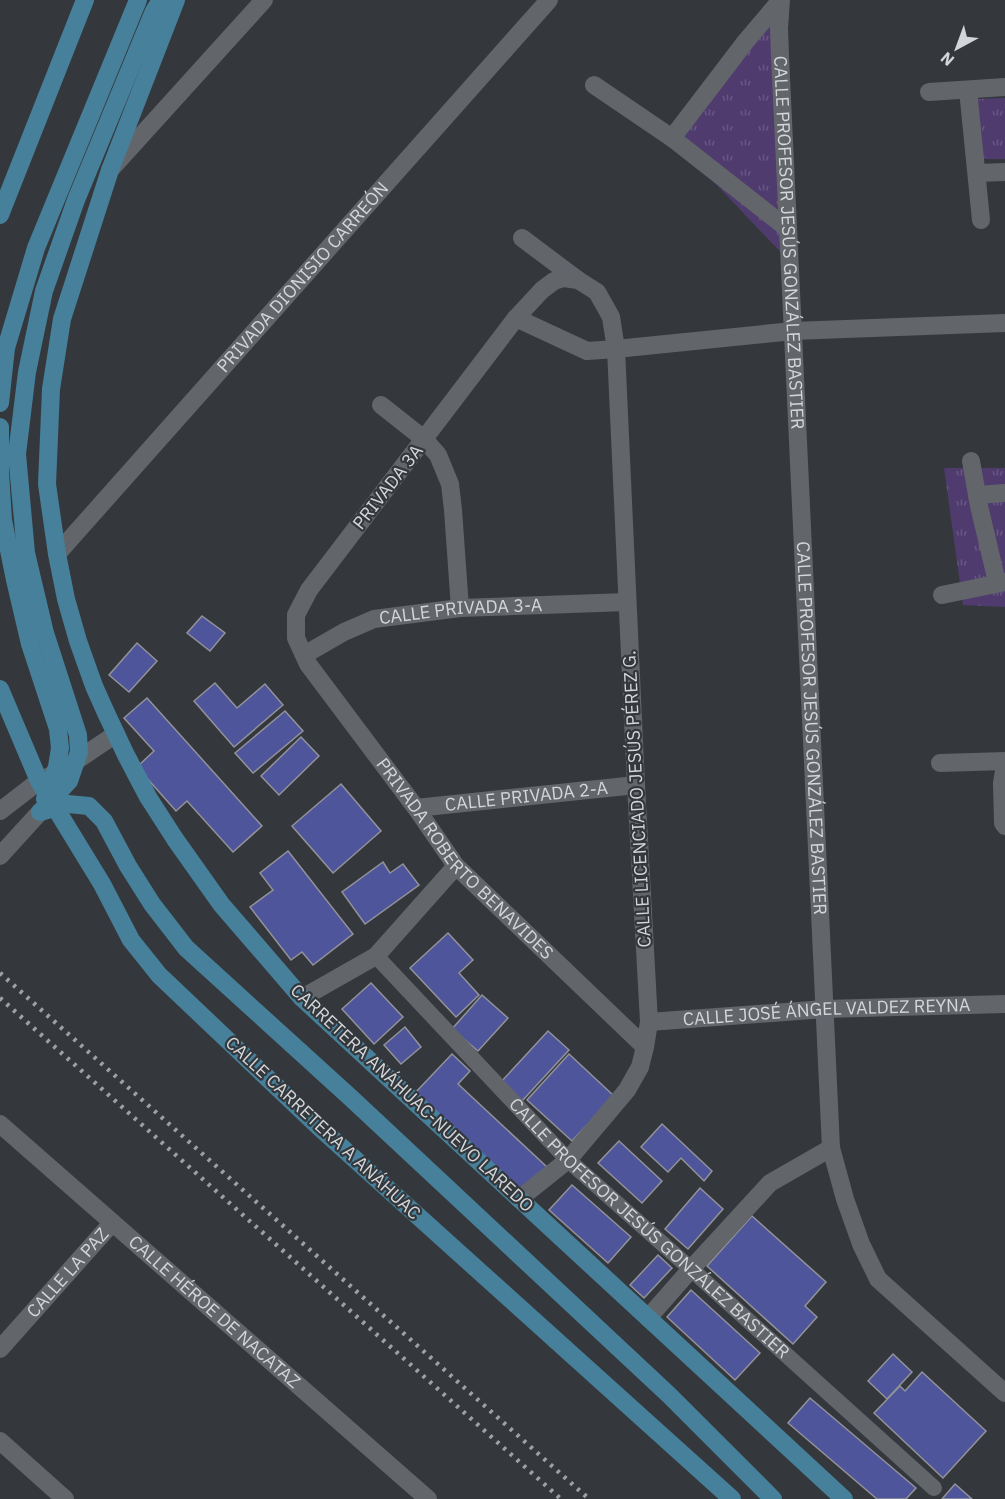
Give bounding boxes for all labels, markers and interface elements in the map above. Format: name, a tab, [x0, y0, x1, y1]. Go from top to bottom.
north arrow	[927, 18, 987, 78]
text: N	[936, 48, 958, 71]
street label: CALLE PROFESOR JESÚS GONZÁLEZ BASTIER	[769, 55, 809, 430]
street label: PRIVADA DIONISIO CARREÓN	[212, 177, 393, 377]
street label: PRIVADA 3A	[347, 439, 428, 534]
street label: CALLE PROFESOR JESÚS GONZÁLEZ BASTIER	[792, 541, 832, 916]
street label: CALLE PRIVADA 3-A	[378, 593, 543, 629]
street label: CALLE LICENCIADO JESÚS PÉREZ G.	[617, 650, 656, 948]
street label: PRIVADA ROBERTO BENAVIDES	[371, 753, 559, 964]
street label: CALLE PRIVADA 2-A	[444, 776, 609, 816]
street label: CARRETERA ANÁHUAC-NUEVO LAREDO	[286, 978, 539, 1217]
street label: CALLE JOSÉ ÁNGEL VALDEZ REYNA	[682, 993, 971, 1030]
street label: CALLE CARRETERA A ANÁHUAC	[221, 1031, 426, 1224]
street label: CALLE PROFESOR JESÚS GONZÁLEZ BASTIER	[504, 1093, 795, 1363]
street label: CALLE LA PAZ	[21, 1223, 113, 1322]
street label: CALLE HÉROE DE NACATAZ	[124, 1230, 305, 1393]

